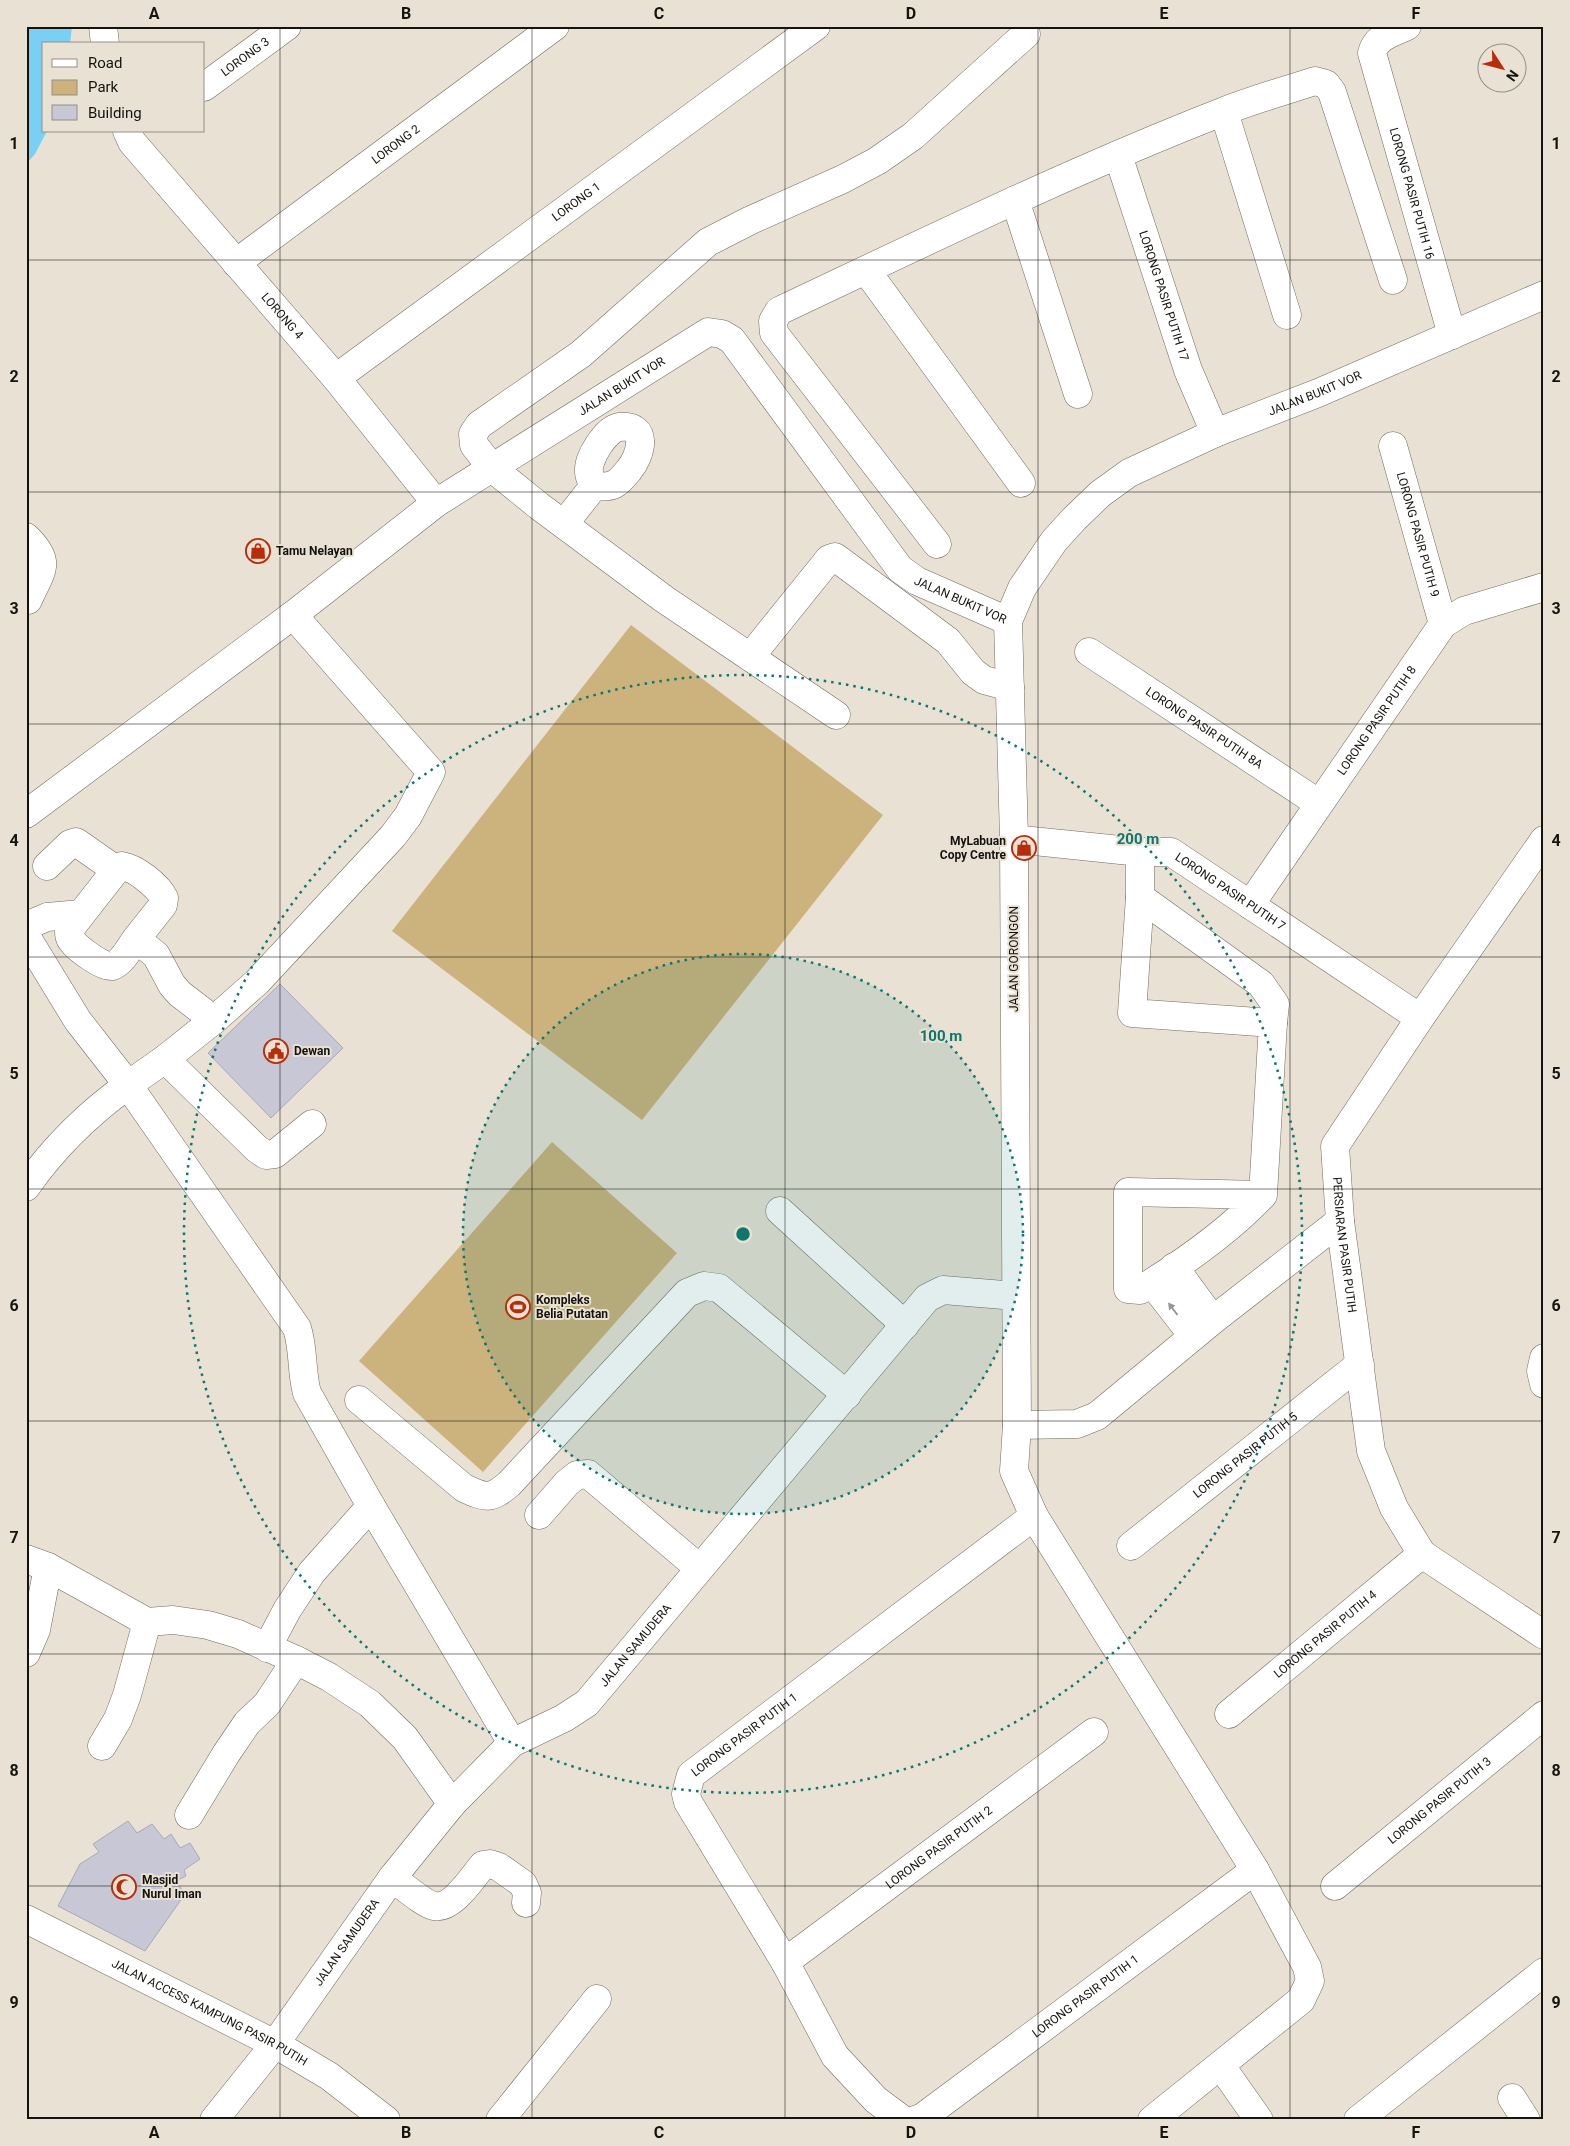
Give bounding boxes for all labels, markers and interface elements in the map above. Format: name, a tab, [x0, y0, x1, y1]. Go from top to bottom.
text: A	[149, 4, 160, 23]
text: B	[401, 4, 411, 23]
text: C	[654, 4, 664, 23]
text: D	[906, 4, 916, 23]
text: E	[1160, 4, 1169, 23]
text: F	[1412, 4, 1421, 23]
street label: LORONG 3	[218, 34, 272, 79]
legend	[42, 42, 205, 132]
north arrow	[1478, 42, 1528, 92]
text: Road	[88, 54, 122, 72]
text: N	[1503, 67, 1522, 84]
text: Park	[88, 78, 119, 96]
text: Building	[88, 104, 142, 122]
street label: LORONG 2	[369, 122, 423, 167]
street label: LORONG PASIR PUTIH 16	[1387, 126, 1437, 261]
text: 1	[9, 134, 19, 153]
text: 1	[1551, 134, 1561, 153]
street label: LORONG 1	[549, 179, 603, 224]
street label: LORONG PASIR PUTIH 17	[1136, 229, 1192, 363]
street label: LORONG 4	[259, 290, 306, 342]
street label: JALAN BUKIT VOR	[576, 354, 668, 419]
text: 2	[9, 367, 19, 386]
text: 2	[1551, 367, 1561, 386]
street label: JALAN BUKIT VOR	[1266, 368, 1364, 419]
street label: LORONG PASIR PUTIH 9	[1394, 470, 1442, 599]
shop icon: Tamu Nelayan	[245, 538, 271, 564]
place label: Tamu Nelayan	[276, 544, 353, 558]
street label: JALAN BUKIT VOR	[912, 574, 1009, 627]
text: 3	[9, 599, 19, 618]
text: 3	[1551, 599, 1561, 618]
street label: LORONG PASIR PUTIH 8	[1334, 663, 1419, 778]
street label: LORONG PASIR PUTIH 8A	[1143, 684, 1265, 772]
text: 200 m	[1117, 830, 1159, 848]
text: 4	[9, 831, 19, 850]
text: 4	[1551, 831, 1561, 850]
place label: MyLabuan Copy Centre	[940, 834, 1007, 862]
shop icon: MyLabuan Copy Centre	[1011, 835, 1037, 861]
street label: LORONG PASIR PUTIH 7	[1173, 850, 1288, 933]
street label: JALAN GORONGON	[1007, 906, 1021, 1012]
text: 100 m	[920, 1027, 962, 1045]
public building icon: Dewan	[263, 1038, 289, 1064]
place label: Dewan	[294, 1044, 331, 1058]
text: 5	[9, 1064, 19, 1083]
text: 5	[1551, 1064, 1561, 1083]
street label: PERSIARAN PASIR PUTIH	[1330, 1177, 1359, 1314]
centre of rings	[734, 1225, 752, 1243]
place label: Kompleks Belia Putatan	[536, 1293, 608, 1321]
sports icon: Kompleks Belia Putatan	[505, 1294, 531, 1320]
text: 6	[9, 1296, 19, 1315]
text: 6	[1551, 1296, 1561, 1315]
one-way arrow	[1167, 1303, 1178, 1316]
street label: LORONG PASIR PUTIH 5	[1190, 1409, 1300, 1501]
text: 7	[9, 1528, 19, 1547]
text: 7	[1551, 1528, 1561, 1547]
street label: LORONG PASIR PUTIH 4	[1271, 1587, 1380, 1681]
street label: JALAN SAMUDERA	[597, 1601, 674, 1689]
street label: LORONG PASIR PUTIH 1	[689, 1690, 800, 1779]
street label: LORONG PASIR PUTIH 3	[1385, 1754, 1494, 1847]
text: 8	[9, 1761, 19, 1780]
text: 8	[1551, 1761, 1561, 1780]
street label: LORONG PASIR PUTIH 2	[883, 1803, 995, 1892]
place label: Masjid Nurul Iman	[142, 1873, 202, 1901]
mosque icon: Masjid Nurul Iman	[111, 1874, 137, 1900]
street label: JALAN SAMUDERA	[311, 1896, 382, 1989]
street label: LORONG PASIR PUTIH 1	[1029, 1952, 1141, 2040]
street label: JALAN ACCESS KAMPUNG PASIR PUTIH	[109, 1956, 310, 2069]
text: 9	[9, 1993, 19, 2012]
text: 9	[1551, 1993, 1561, 2012]
text: A	[149, 2123, 160, 2142]
text: B	[401, 2123, 411, 2142]
text: C	[654, 2123, 664, 2142]
text: D	[906, 2123, 916, 2142]
text: E	[1160, 2123, 1169, 2142]
text: F	[1412, 2123, 1421, 2142]

